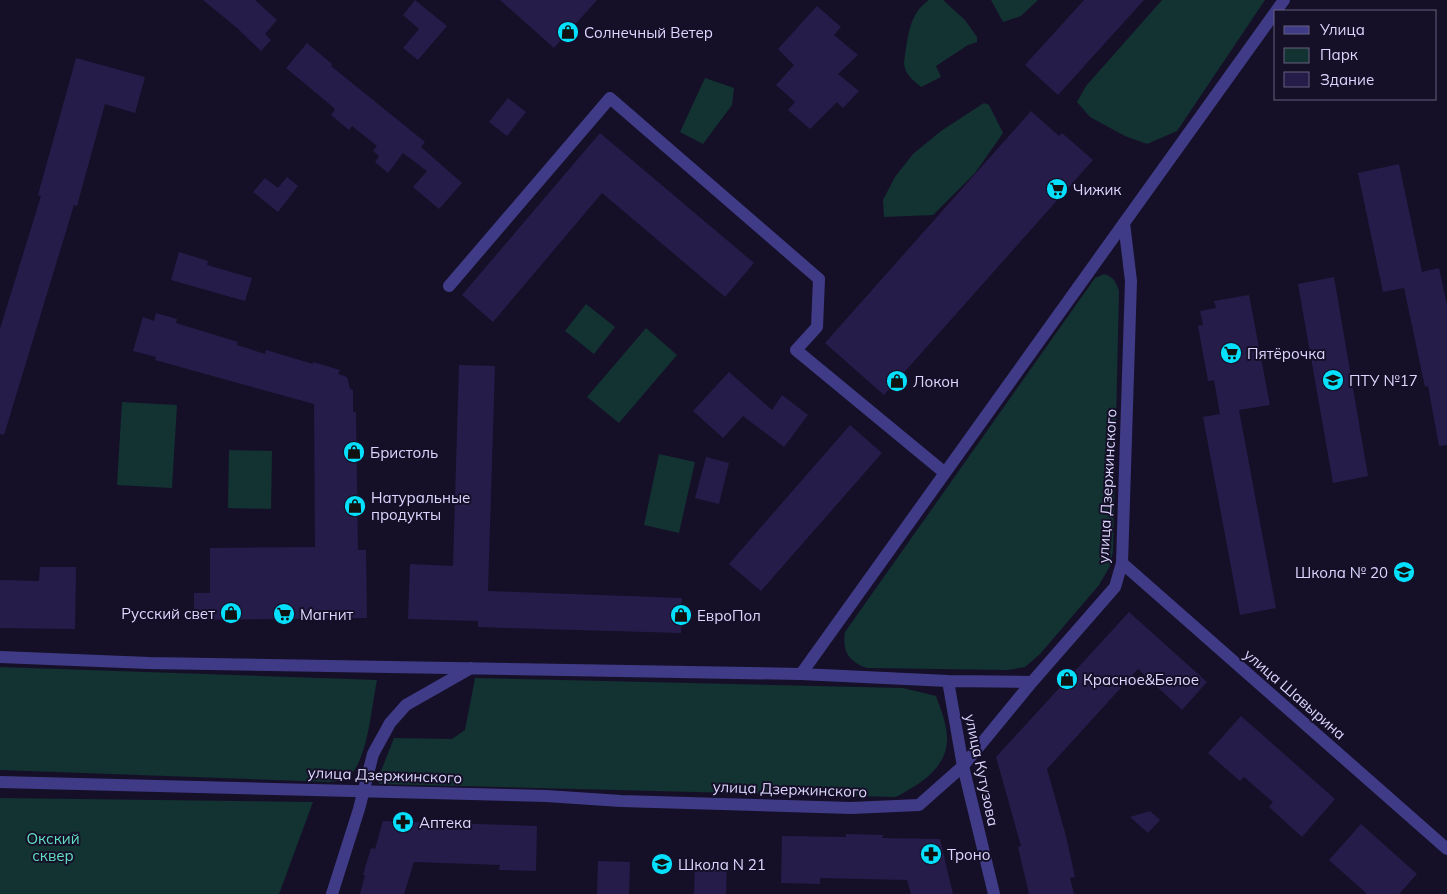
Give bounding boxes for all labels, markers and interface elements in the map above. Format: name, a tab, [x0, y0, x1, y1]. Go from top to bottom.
legend	[1274, 10, 1437, 100]
shop icon: Солнечный Ветер	[556, 20, 580, 44]
text: Улица	[1319, 20, 1365, 39]
place label: Солнечный Ветер	[584, 23, 713, 42]
text: Парк	[1320, 45, 1359, 64]
text: Здание	[1320, 70, 1374, 89]
supermarket icon: Чижик	[1045, 177, 1069, 201]
place label: Чижик	[1073, 180, 1122, 199]
supermarket icon: Пятёрочка	[1219, 341, 1243, 365]
place label: Пятёрочка	[1247, 344, 1325, 363]
school or university icon: ПТУ №17	[1321, 368, 1345, 392]
shop icon: Локон	[885, 369, 909, 393]
place label: ПТУ №17	[1349, 371, 1418, 390]
place label: Локон	[913, 372, 959, 391]
street label: улица Дзержинского	[1093, 408, 1121, 564]
shop icon: Бристоль	[342, 440, 366, 464]
place label: Бристоль	[370, 443, 438, 462]
place label: Натуральные продукты	[371, 488, 470, 524]
shop icon: Натуральные продукты	[343, 494, 367, 518]
school or university icon: Школа № 20	[1392, 560, 1416, 584]
place label: Школа № 20	[1295, 563, 1388, 582]
shop icon: Русский свет	[219, 601, 243, 625]
supermarket icon: Магнит	[272, 602, 296, 626]
shop icon: ЕвроПол	[669, 603, 693, 627]
place label: Русский свет	[121, 604, 215, 623]
place label: Магнит	[300, 605, 354, 624]
place label: ЕвроПол	[697, 606, 761, 625]
street label: улица Шавырина	[1240, 645, 1350, 743]
shop icon: Красное&Белое	[1055, 667, 1079, 691]
place label: Красное&Белое	[1083, 670, 1199, 689]
street label: улица Кутузова	[961, 712, 1003, 828]
street label: улица Дзержинского	[307, 763, 463, 787]
street label: улица Дзержинского	[712, 777, 868, 801]
pharmacy icon: Аптека	[391, 810, 415, 834]
place label: Аптека	[419, 813, 471, 832]
park label: Окский сквер	[26, 829, 80, 865]
pharmacy icon: Троно	[919, 842, 943, 866]
place label: Троно	[947, 845, 990, 864]
school or university icon: Школа N 21	[650, 852, 674, 876]
place label: Школа N 21	[678, 855, 766, 874]

